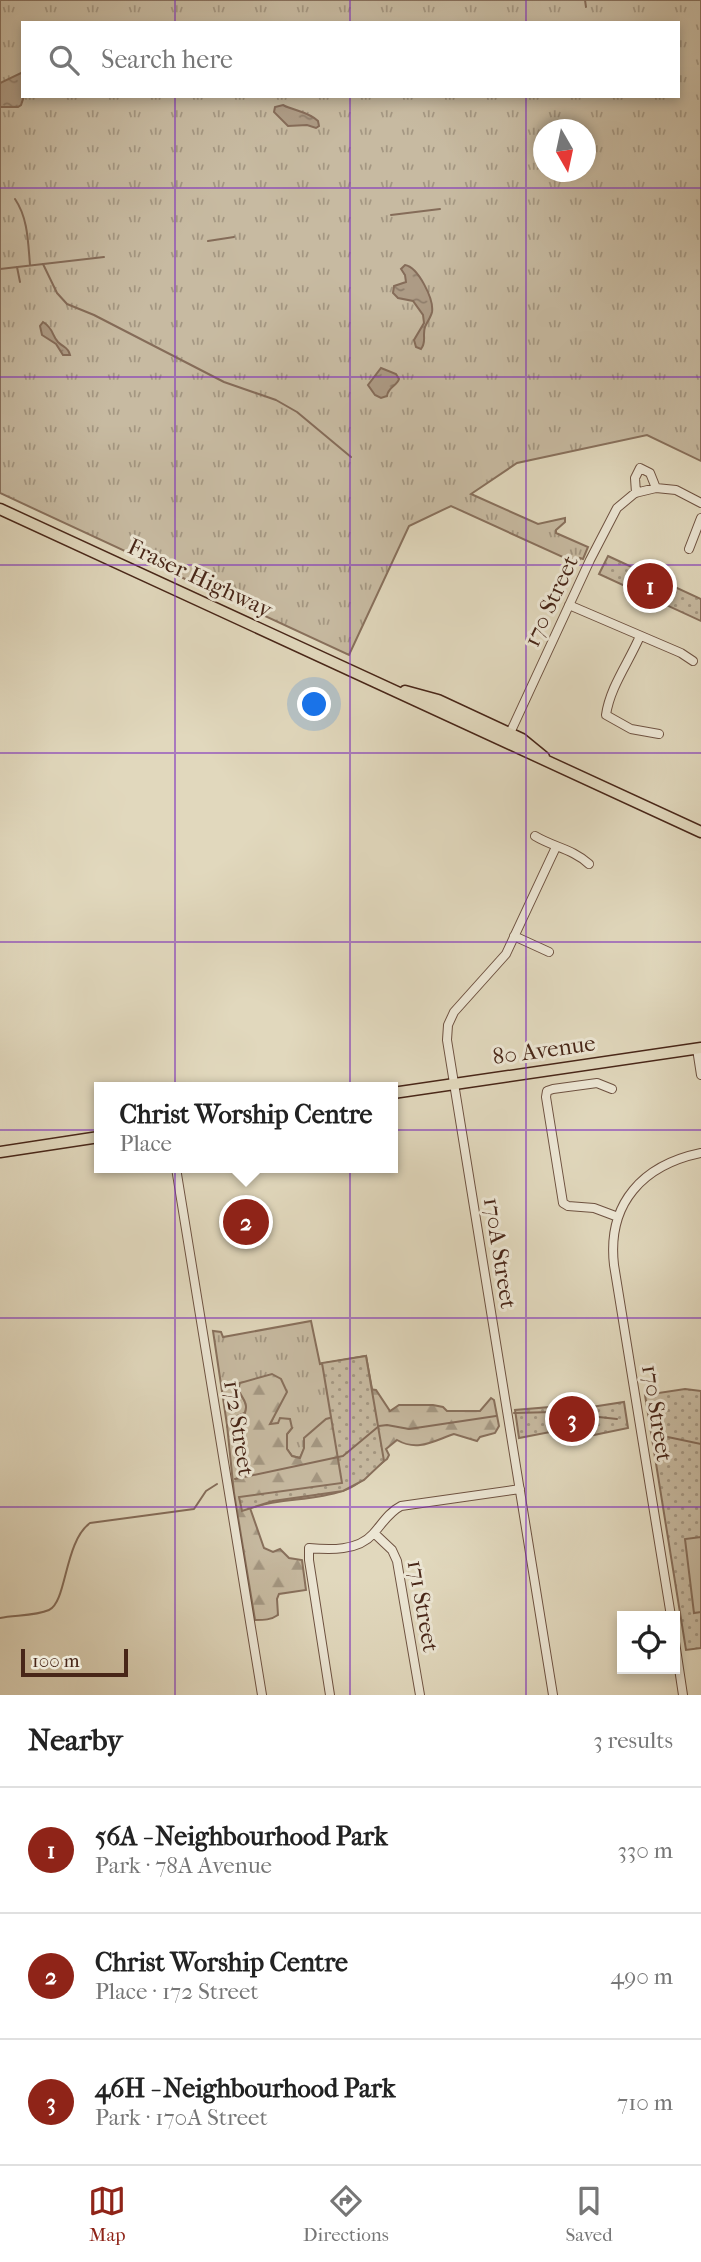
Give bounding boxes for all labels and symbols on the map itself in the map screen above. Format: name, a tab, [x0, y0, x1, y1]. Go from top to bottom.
north arrow	[533, 119, 596, 182]
street label: Fraser Highway	[123, 533, 277, 624]
street label: 170 Street	[518, 551, 584, 651]
pin: 1	[627, 560, 673, 612]
your location	[297, 687, 331, 721]
street label: 80 Avenue	[491, 1029, 597, 1071]
street label: 170A Street	[478, 1195, 522, 1311]
pin: 2	[223, 1196, 269, 1248]
street label: 170 Street	[636, 1363, 678, 1463]
street label: 172 Street	[218, 1378, 260, 1478]
pin: 3	[549, 1393, 595, 1445]
street label: 171 Street	[402, 1558, 444, 1654]
scale bar	[21, 1646, 128, 1678]

